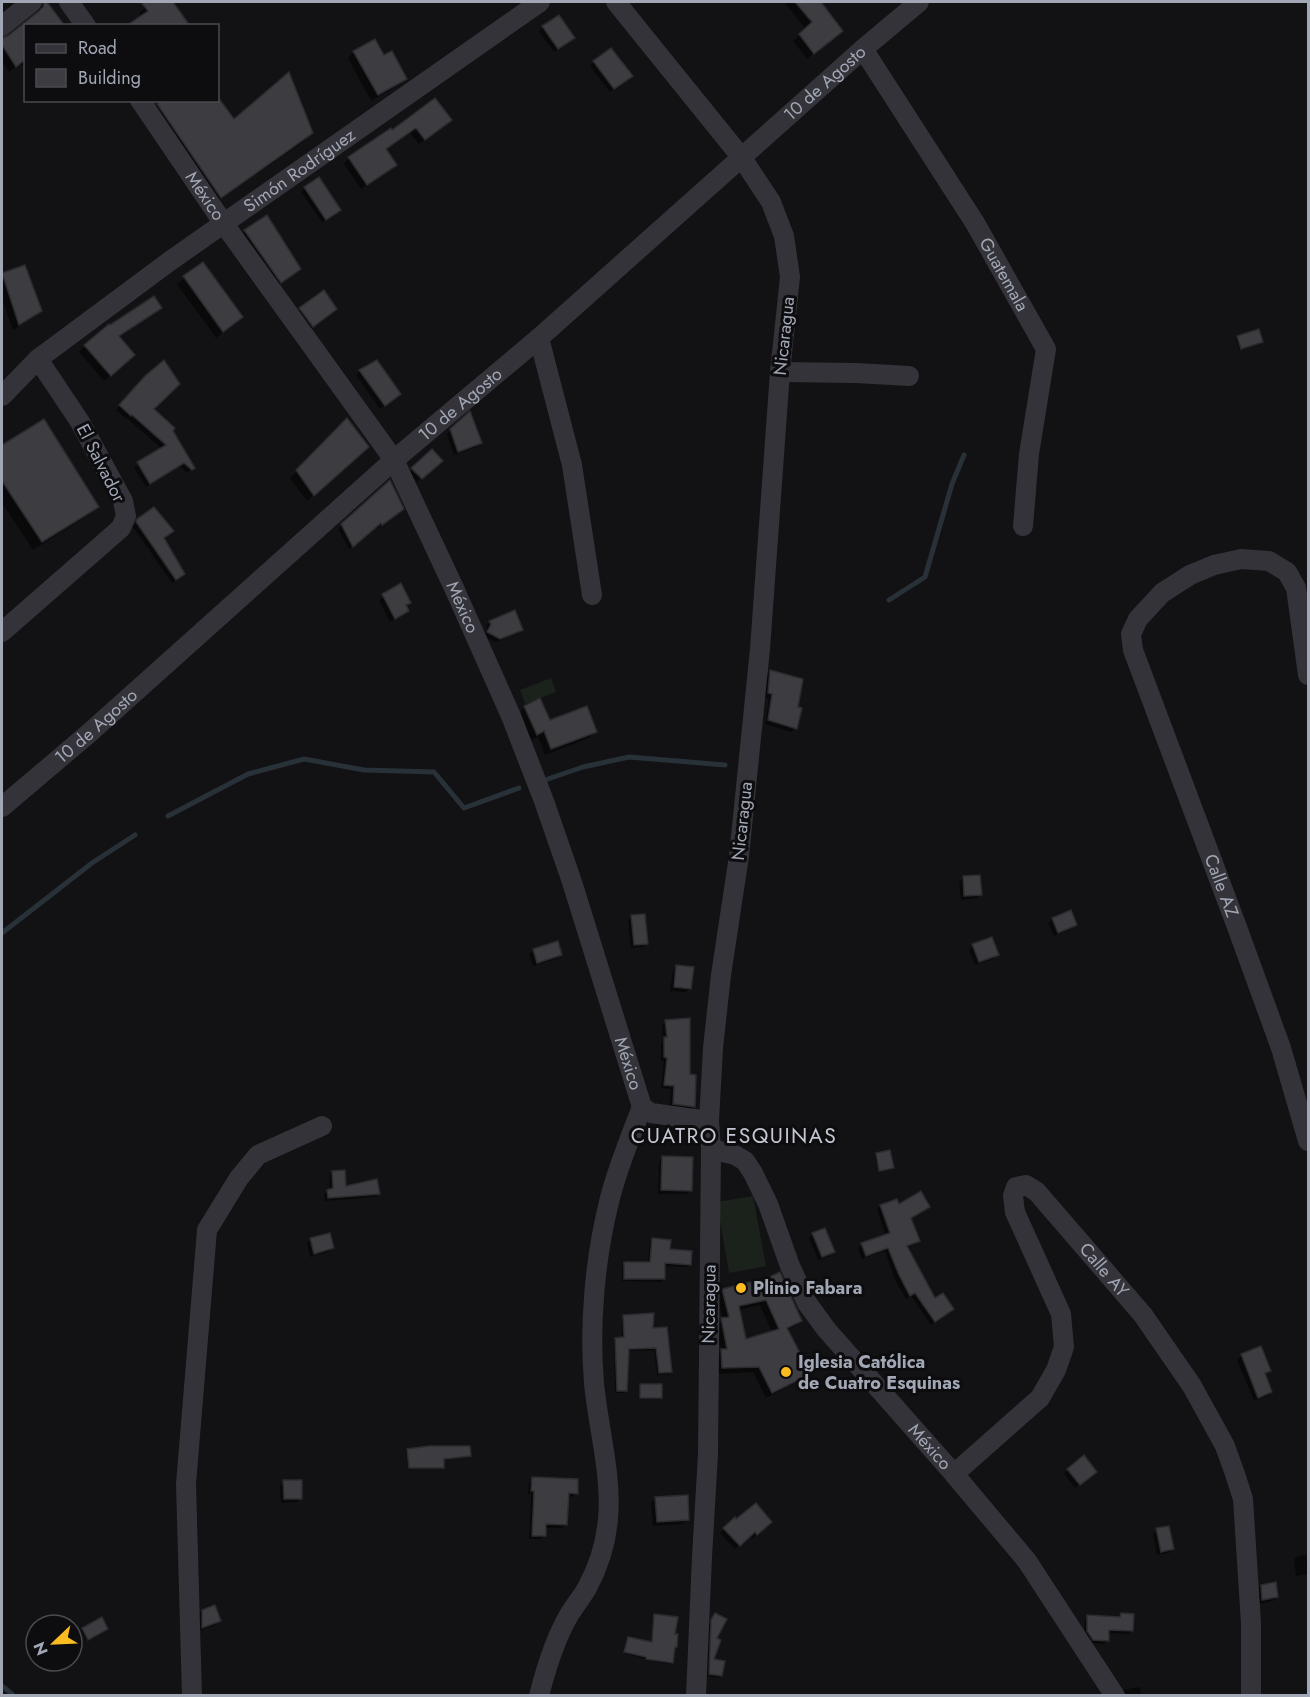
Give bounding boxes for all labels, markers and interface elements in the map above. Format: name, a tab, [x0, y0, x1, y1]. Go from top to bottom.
legend	[24, 24, 219, 102]
text: Road	[78, 35, 117, 61]
street label: 10 de Agosto	[778, 39, 872, 127]
text: Building	[78, 65, 141, 91]
street label: Simón Rodríguez	[238, 122, 361, 219]
street label: México	[179, 166, 231, 226]
street label: Guatemala	[973, 233, 1035, 316]
street label: Nicaragua	[767, 295, 801, 377]
street label: 10 de Agosto	[412, 361, 508, 447]
street label: El Salvador	[70, 419, 132, 507]
street label: México	[440, 577, 486, 638]
street label: 10 de Agosto	[49, 683, 143, 770]
street label: Nicaragua	[725, 780, 759, 862]
street label: Calle AZ	[1198, 850, 1245, 921]
street label: México	[608, 1034, 649, 1094]
district label: CUATRO ESQUINAS	[631, 1121, 837, 1151]
street label: Calle AY	[1073, 1237, 1136, 1304]
street label: Nicaragua	[695, 1264, 723, 1344]
place label: Plinio Fabara	[753, 1275, 862, 1301]
marker: Plinio Fabara	[734, 1281, 748, 1295]
place label: Iglesia Católica de Cuatro Esquinas	[798, 1349, 960, 1396]
marker: Iglesia Católica de Cuatro Esquinas	[779, 1365, 793, 1379]
street label: México	[902, 1418, 958, 1476]
north arrow	[24, 1613, 84, 1673]
text: N	[28, 1638, 54, 1659]

